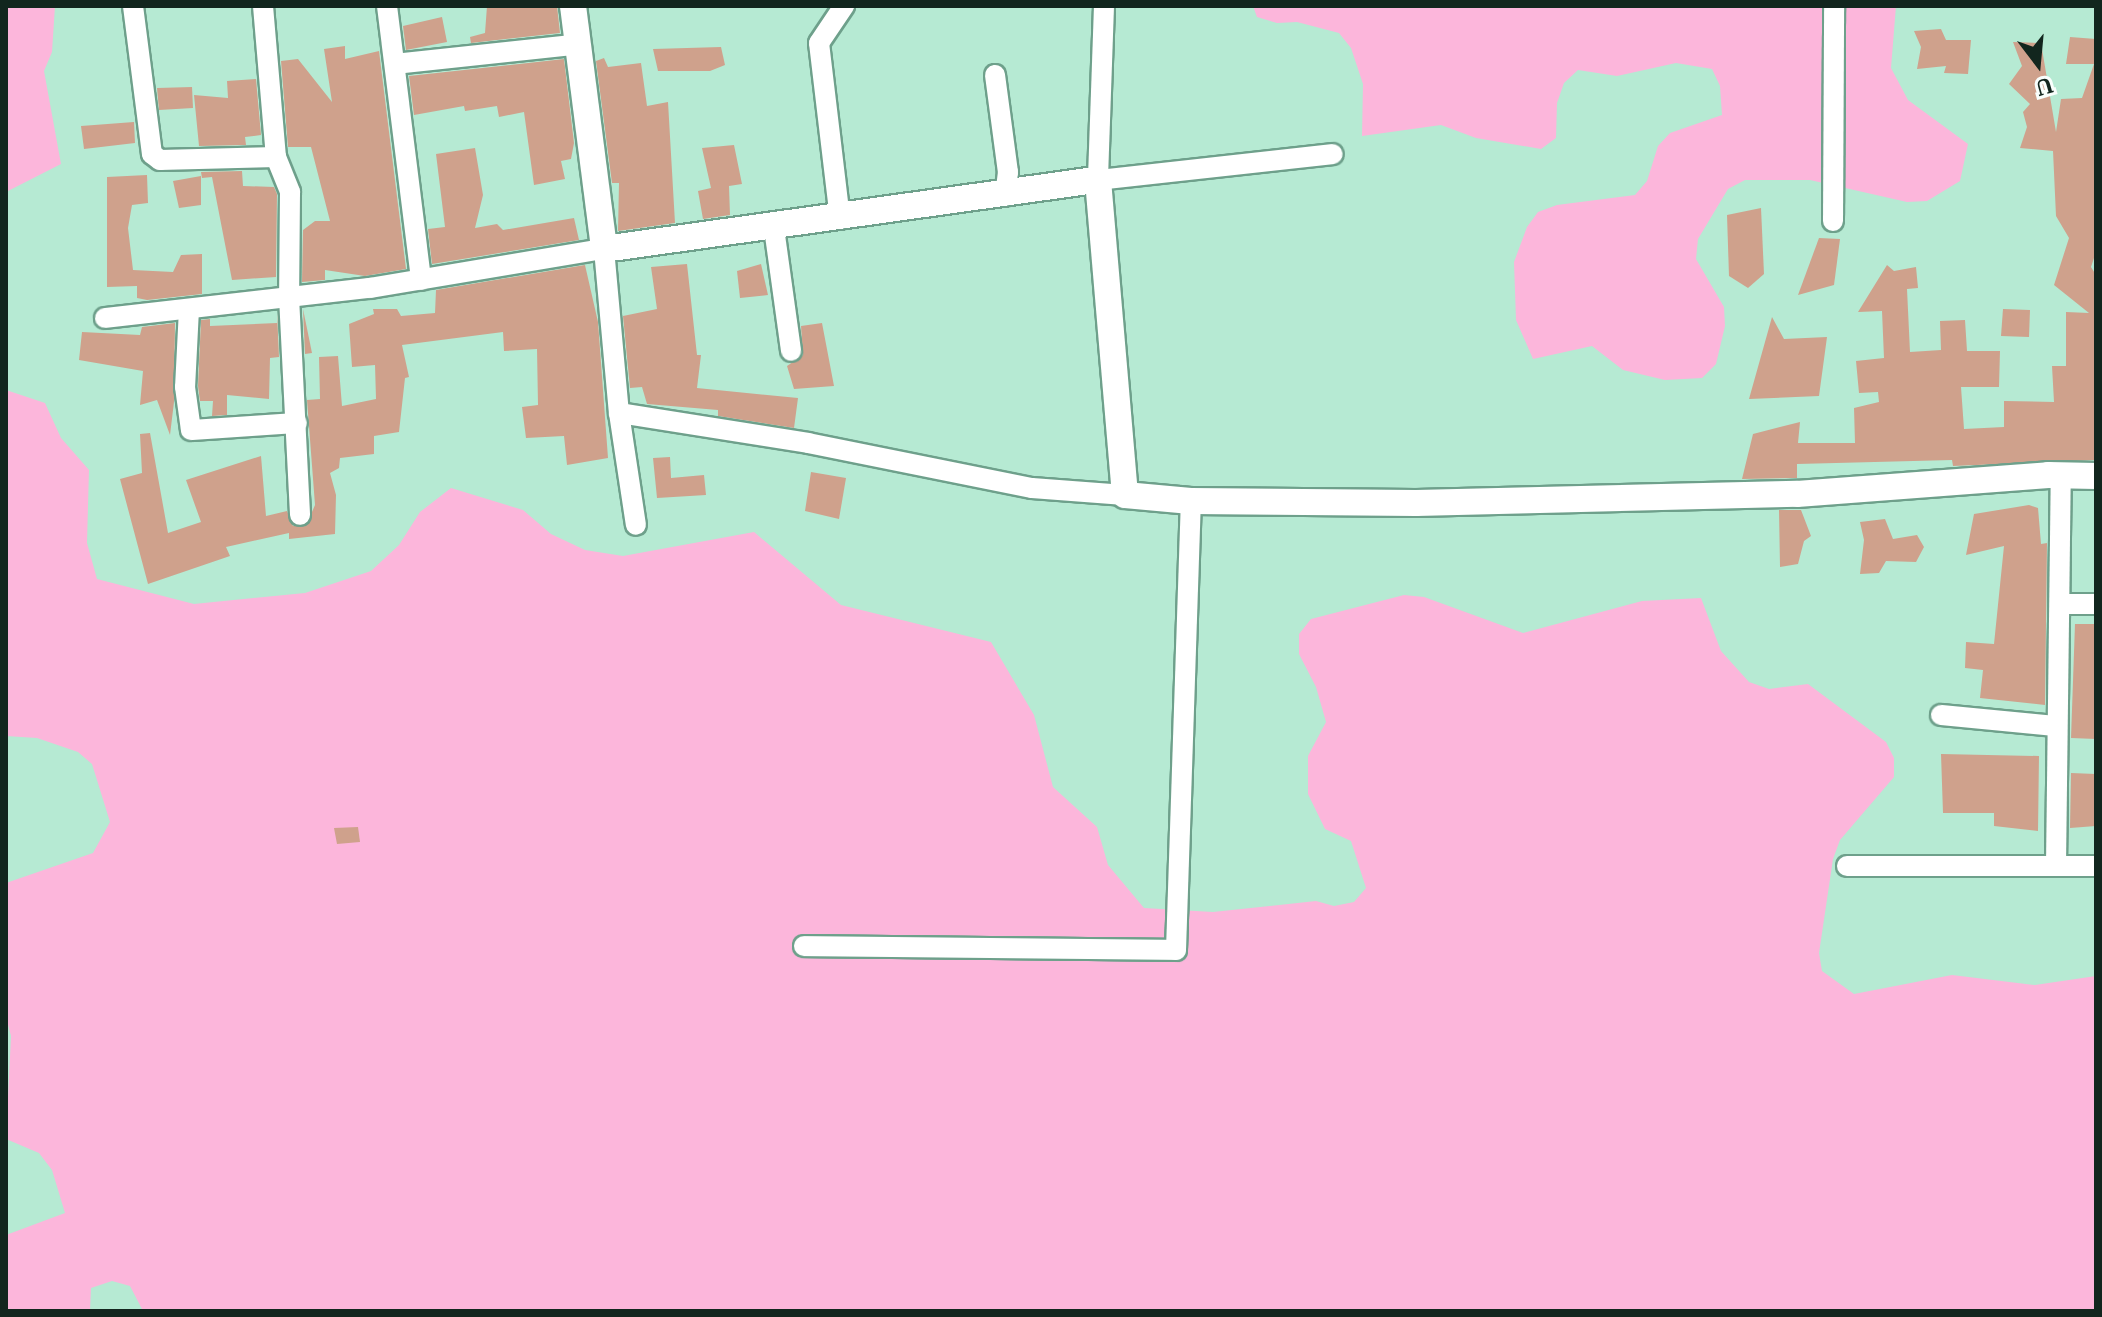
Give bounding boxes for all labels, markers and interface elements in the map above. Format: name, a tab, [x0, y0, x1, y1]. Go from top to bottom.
north arrow	[1998, 24, 2078, 104]
text: U	[2033, 71, 2057, 104]

